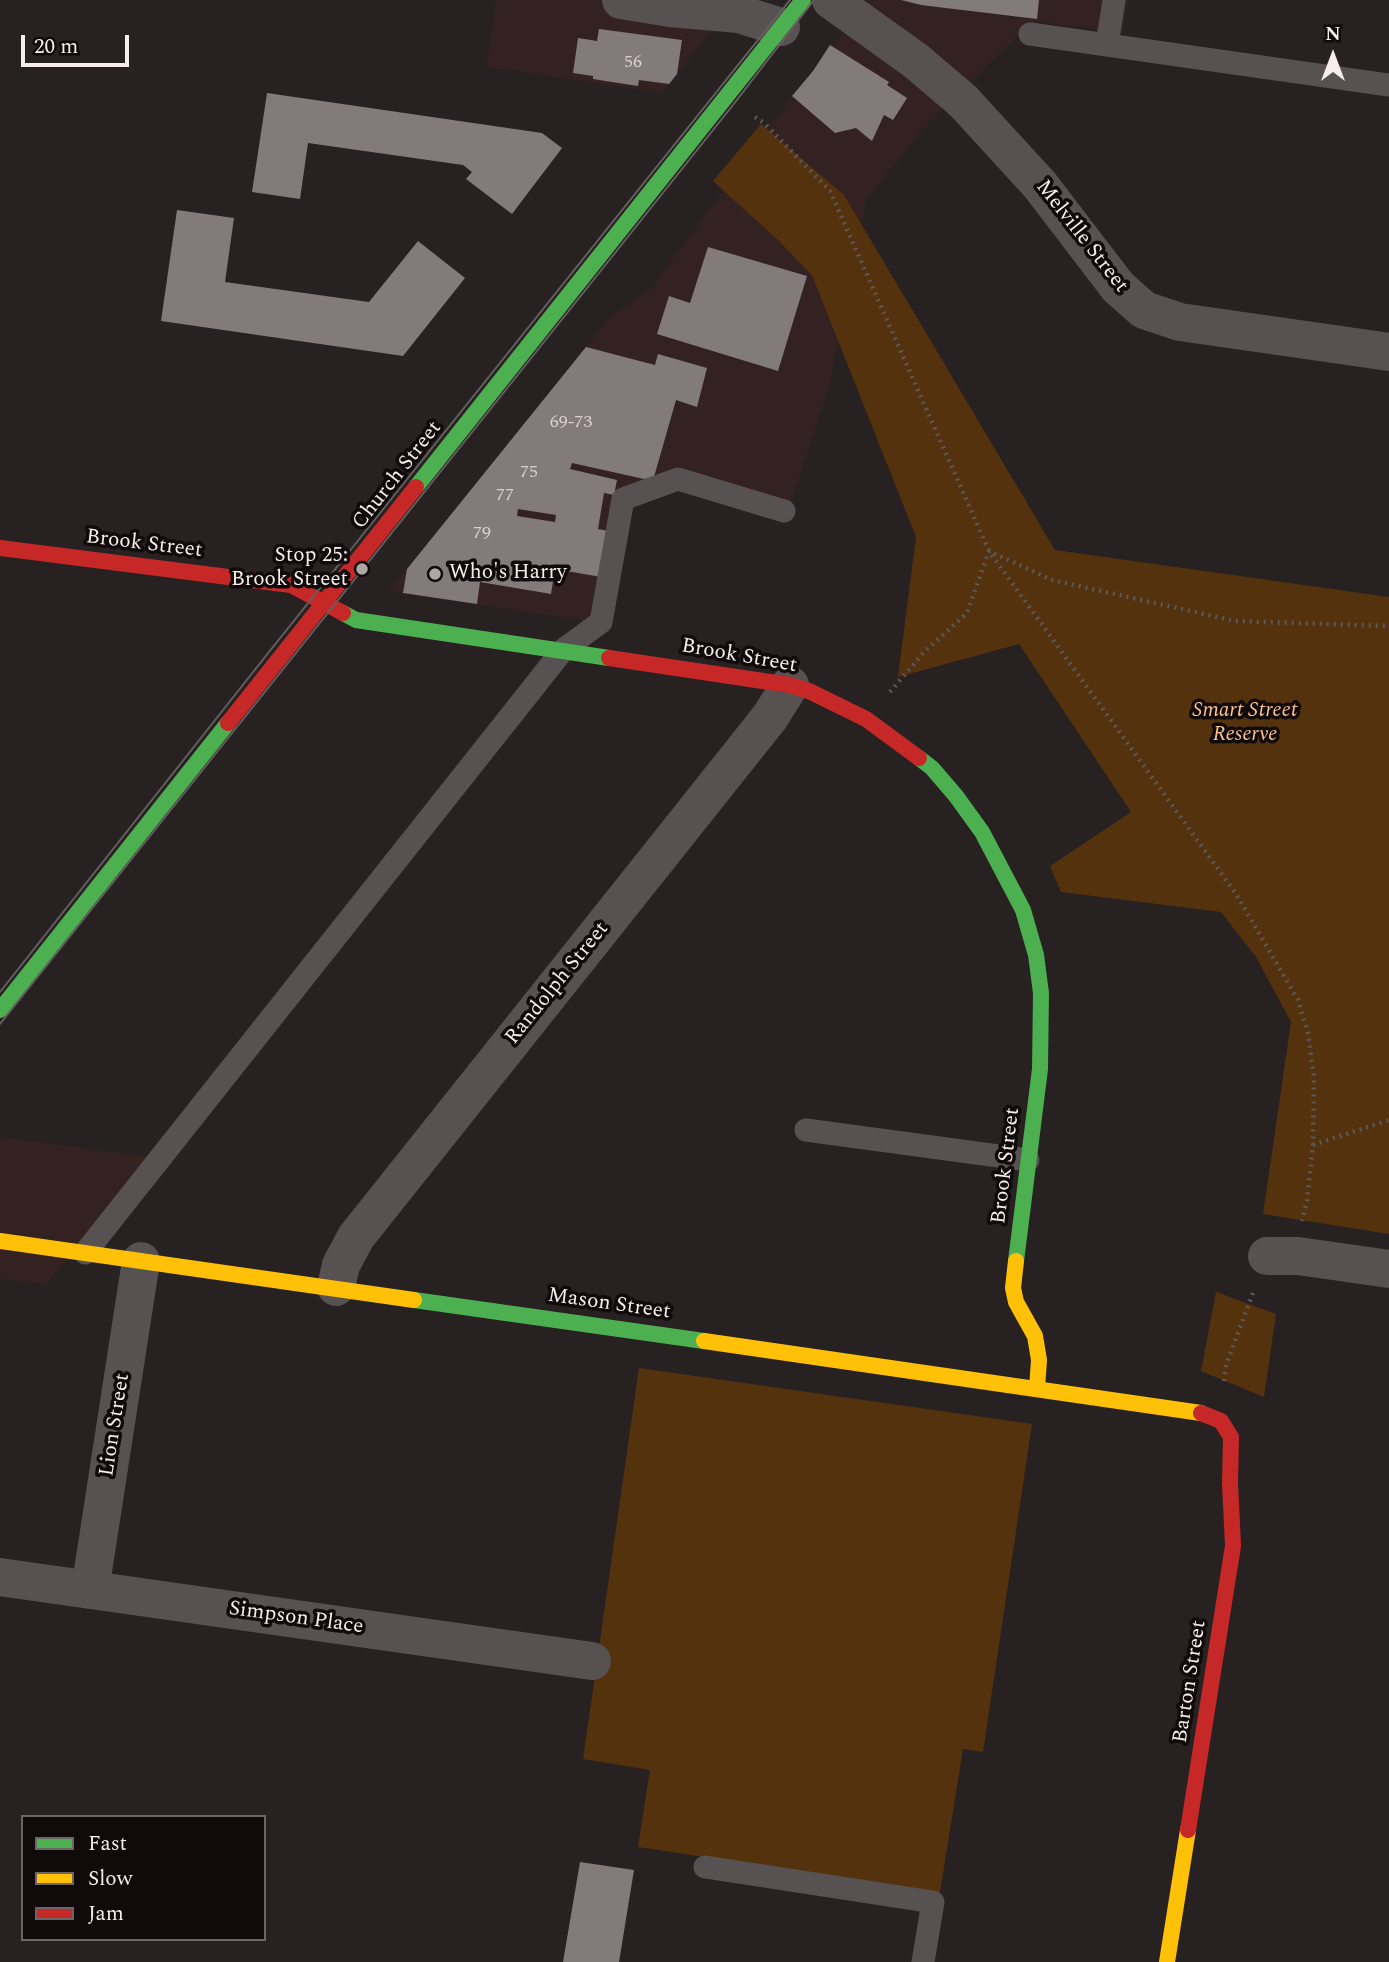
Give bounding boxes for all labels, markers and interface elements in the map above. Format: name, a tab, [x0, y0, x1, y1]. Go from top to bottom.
text: N	[1325, 20, 1341, 49]
scale bar	[24, 21, 133, 65]
north arrow	[1298, 21, 1368, 91]
text: 20 m	[34, 31, 78, 63]
house number: 56	[624, 52, 642, 74]
street label: Melville Street	[1029, 176, 1133, 298]
house number: 69-73	[550, 412, 592, 434]
street label: Church Street	[348, 417, 448, 535]
house number: 75	[520, 462, 538, 484]
house number: 77	[496, 485, 514, 507]
house number: 79	[473, 523, 491, 545]
street label: Brook Street	[84, 525, 204, 565]
place label: Stop 25: Brook Street	[231, 544, 348, 594]
marker: Stop 25: Brook Street	[354, 561, 370, 577]
place label: Who's Harry	[449, 561, 567, 587]
marker: Who's Harry	[427, 566, 443, 582]
street label: Brook Street	[679, 634, 799, 680]
park label: Smart Street Reserve	[1193, 699, 1297, 749]
street label: Randolph Street	[501, 918, 615, 1050]
street label: Brook Street	[987, 1106, 1027, 1226]
street label: Mason Street	[546, 1284, 672, 1326]
street label: Lion Street	[95, 1372, 137, 1478]
street label: Simpson Place	[227, 1597, 365, 1641]
street label: Barton Street	[1169, 1619, 1213, 1745]
legend	[21, 1815, 266, 1941]
text: Fast	[88, 1828, 127, 1860]
text: Slow	[88, 1863, 132, 1895]
text: Jam	[88, 1898, 124, 1930]

